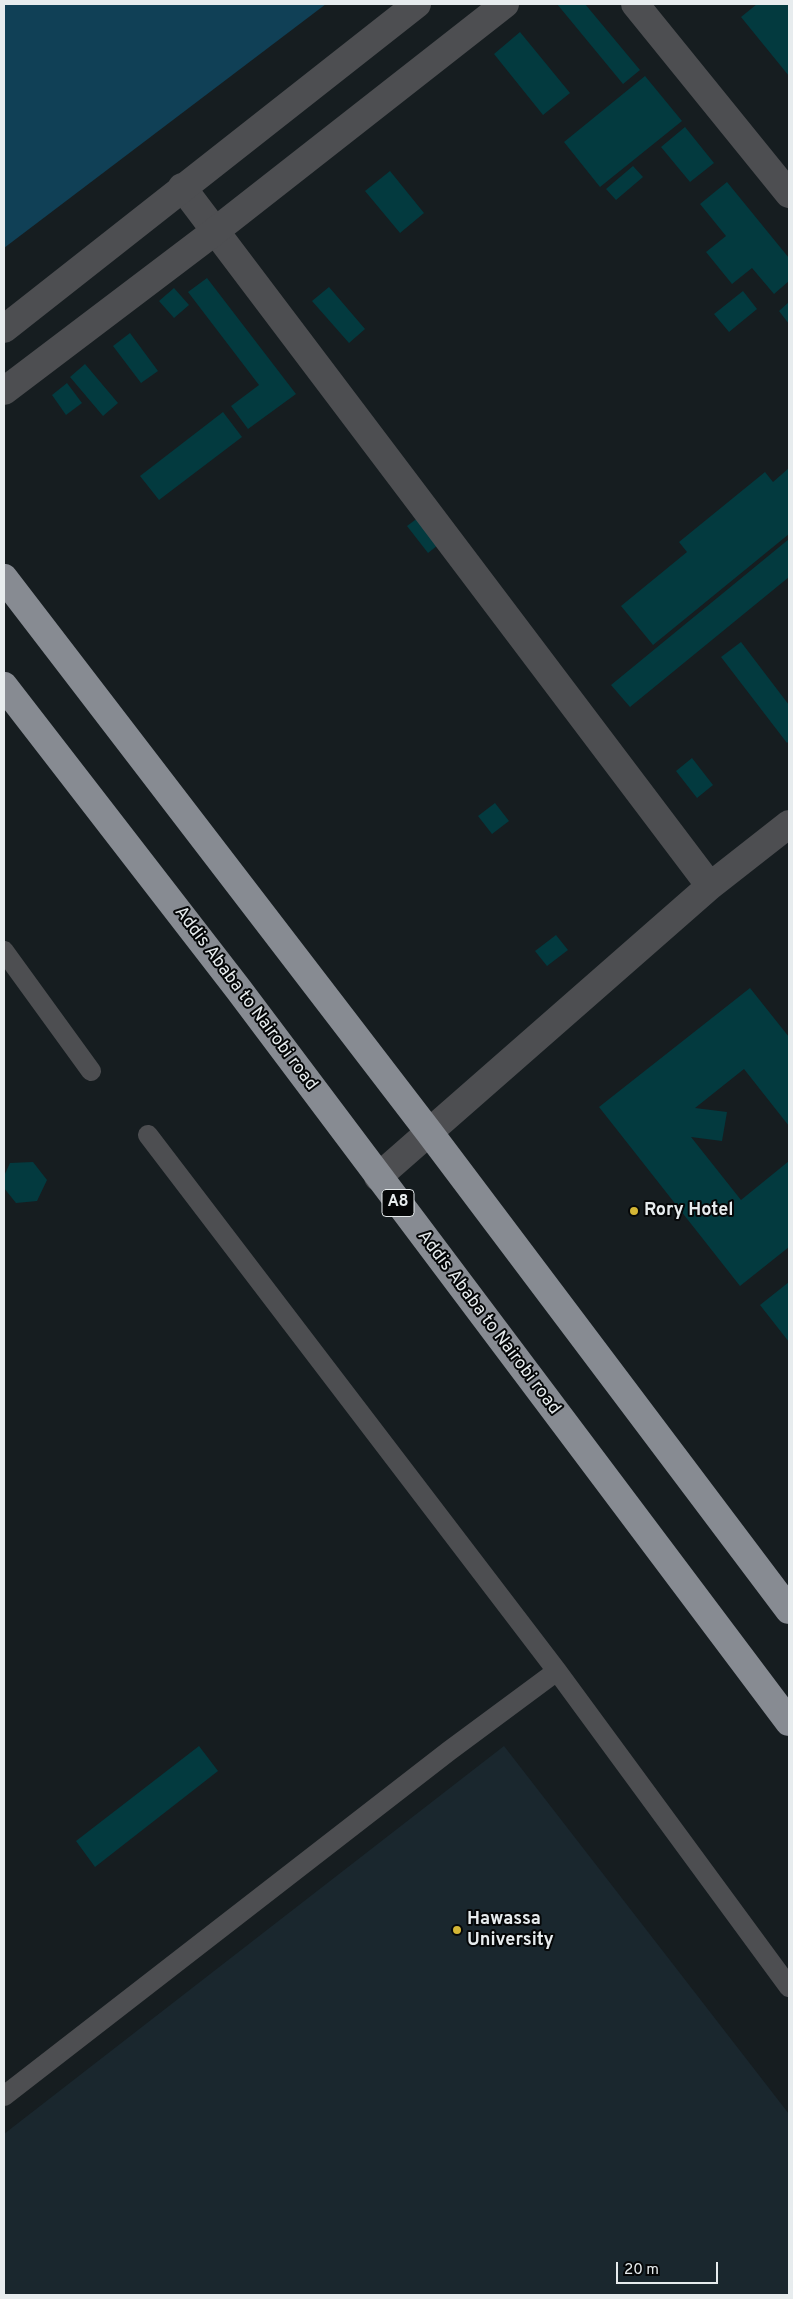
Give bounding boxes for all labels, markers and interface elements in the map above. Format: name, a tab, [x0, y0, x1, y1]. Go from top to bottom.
street label: Addis Ababa to Nairobi road	[169, 903, 321, 1095]
road number: A8	[382, 1190, 414, 1216]
place label: Rory Hotel	[644, 1200, 734, 1222]
marker: Rory Hotel	[628, 1205, 640, 1217]
street label: Addis Ababa to Nairobi road	[412, 1227, 564, 1419]
place label: Hawassa University	[467, 1909, 554, 1952]
marker: Hawassa University	[451, 1924, 463, 1936]
scale bar	[618, 2252, 720, 2284]
text: 20 m	[624, 2261, 659, 2280]

